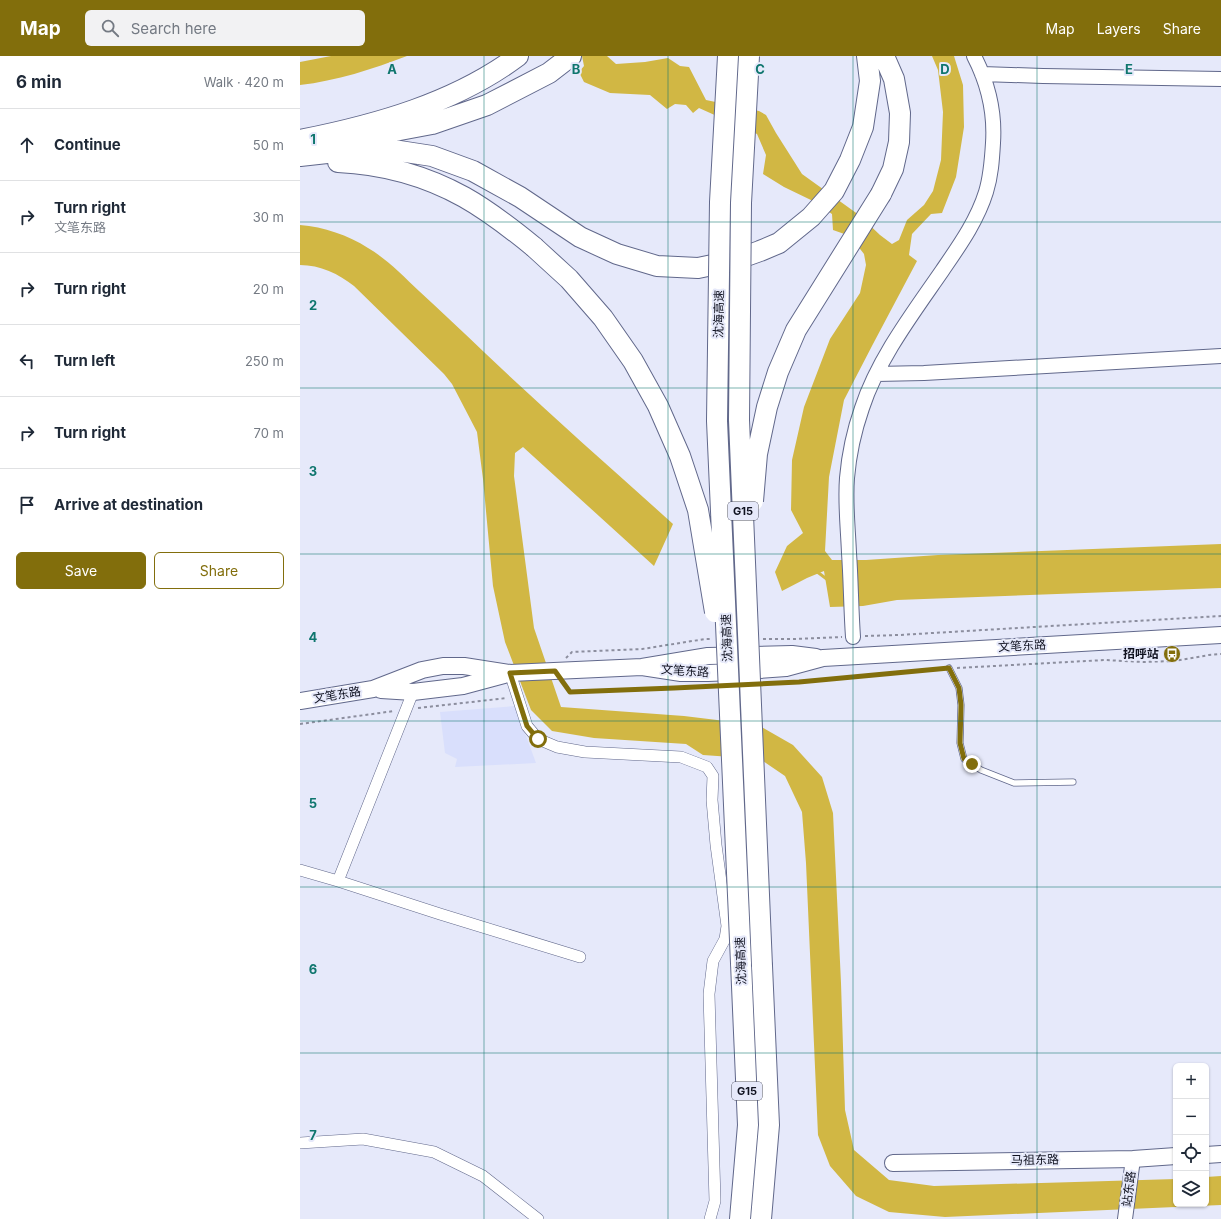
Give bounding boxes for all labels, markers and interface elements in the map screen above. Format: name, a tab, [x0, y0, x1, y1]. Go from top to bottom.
search box	[85, 10, 365, 46]
text: Map	[20, 17, 61, 40]
icon: search	[99, 17, 121, 39]
text: Search here	[131, 19, 216, 38]
text: Map	[1046, 20, 1075, 37]
text: Layers	[1097, 20, 1141, 37]
text: Share	[1163, 20, 1201, 37]
text: A	[387, 61, 397, 77]
text: B	[572, 61, 581, 77]
text: C	[755, 61, 765, 77]
text: D	[940, 61, 950, 77]
text: E	[1125, 61, 1133, 77]
text: 6 min	[16, 72, 62, 92]
text: Walk · 420 m	[204, 74, 284, 90]
text: 1	[310, 131, 316, 147]
icon: ahead	[16, 134, 38, 156]
text: Continue	[54, 135, 121, 154]
text: 50 m	[253, 137, 284, 153]
text: Turn right	[54, 198, 126, 217]
icon: right	[16, 206, 38, 228]
text: 30 m	[253, 209, 284, 225]
text: 文笔东路	[54, 219, 106, 235]
icon: right	[16, 278, 38, 300]
text: Turn right	[54, 279, 126, 298]
text: 20 m	[253, 281, 284, 297]
street label: 沈海高速	[711, 290, 726, 338]
text: 2	[309, 297, 317, 313]
icon: left	[16, 350, 38, 372]
text: Turn left	[54, 351, 115, 370]
text: 250 m	[245, 353, 284, 369]
icon: right	[16, 422, 38, 444]
text: Turn right	[54, 423, 126, 442]
text: 70 m	[254, 425, 284, 441]
text: 3	[309, 463, 317, 479]
icon: arrive	[16, 494, 38, 516]
text: Arrive at destination	[54, 495, 203, 514]
road number: G15	[728, 502, 758, 520]
button: Save	[16, 552, 146, 589]
button: Share	[154, 552, 284, 589]
street label: 沈海高速	[718, 614, 735, 662]
text: 4	[309, 629, 318, 645]
street label: 文笔东路	[998, 637, 1046, 654]
bus stop icon: 招呼站	[1162, 644, 1182, 664]
place label: 招呼站	[1123, 646, 1159, 661]
street label: 文笔东路	[661, 661, 710, 680]
street label: 文笔东路	[312, 683, 362, 706]
route start	[529, 730, 547, 748]
route end	[963, 755, 981, 773]
text: 5	[309, 795, 317, 811]
street label: 沈海高速	[732, 937, 749, 985]
text: 6	[309, 961, 317, 977]
map controls	[1173, 1063, 1209, 1207]
button: +	[1173, 1063, 1209, 1099]
road number: G15	[732, 1082, 762, 1100]
button: −	[1173, 1099, 1209, 1135]
text: 7	[309, 1127, 317, 1143]
button: locate	[1173, 1135, 1209, 1171]
street label: 马祖东路	[1011, 1152, 1059, 1167]
street label: 站东路	[1119, 1170, 1138, 1208]
button: layers	[1173, 1171, 1209, 1207]

